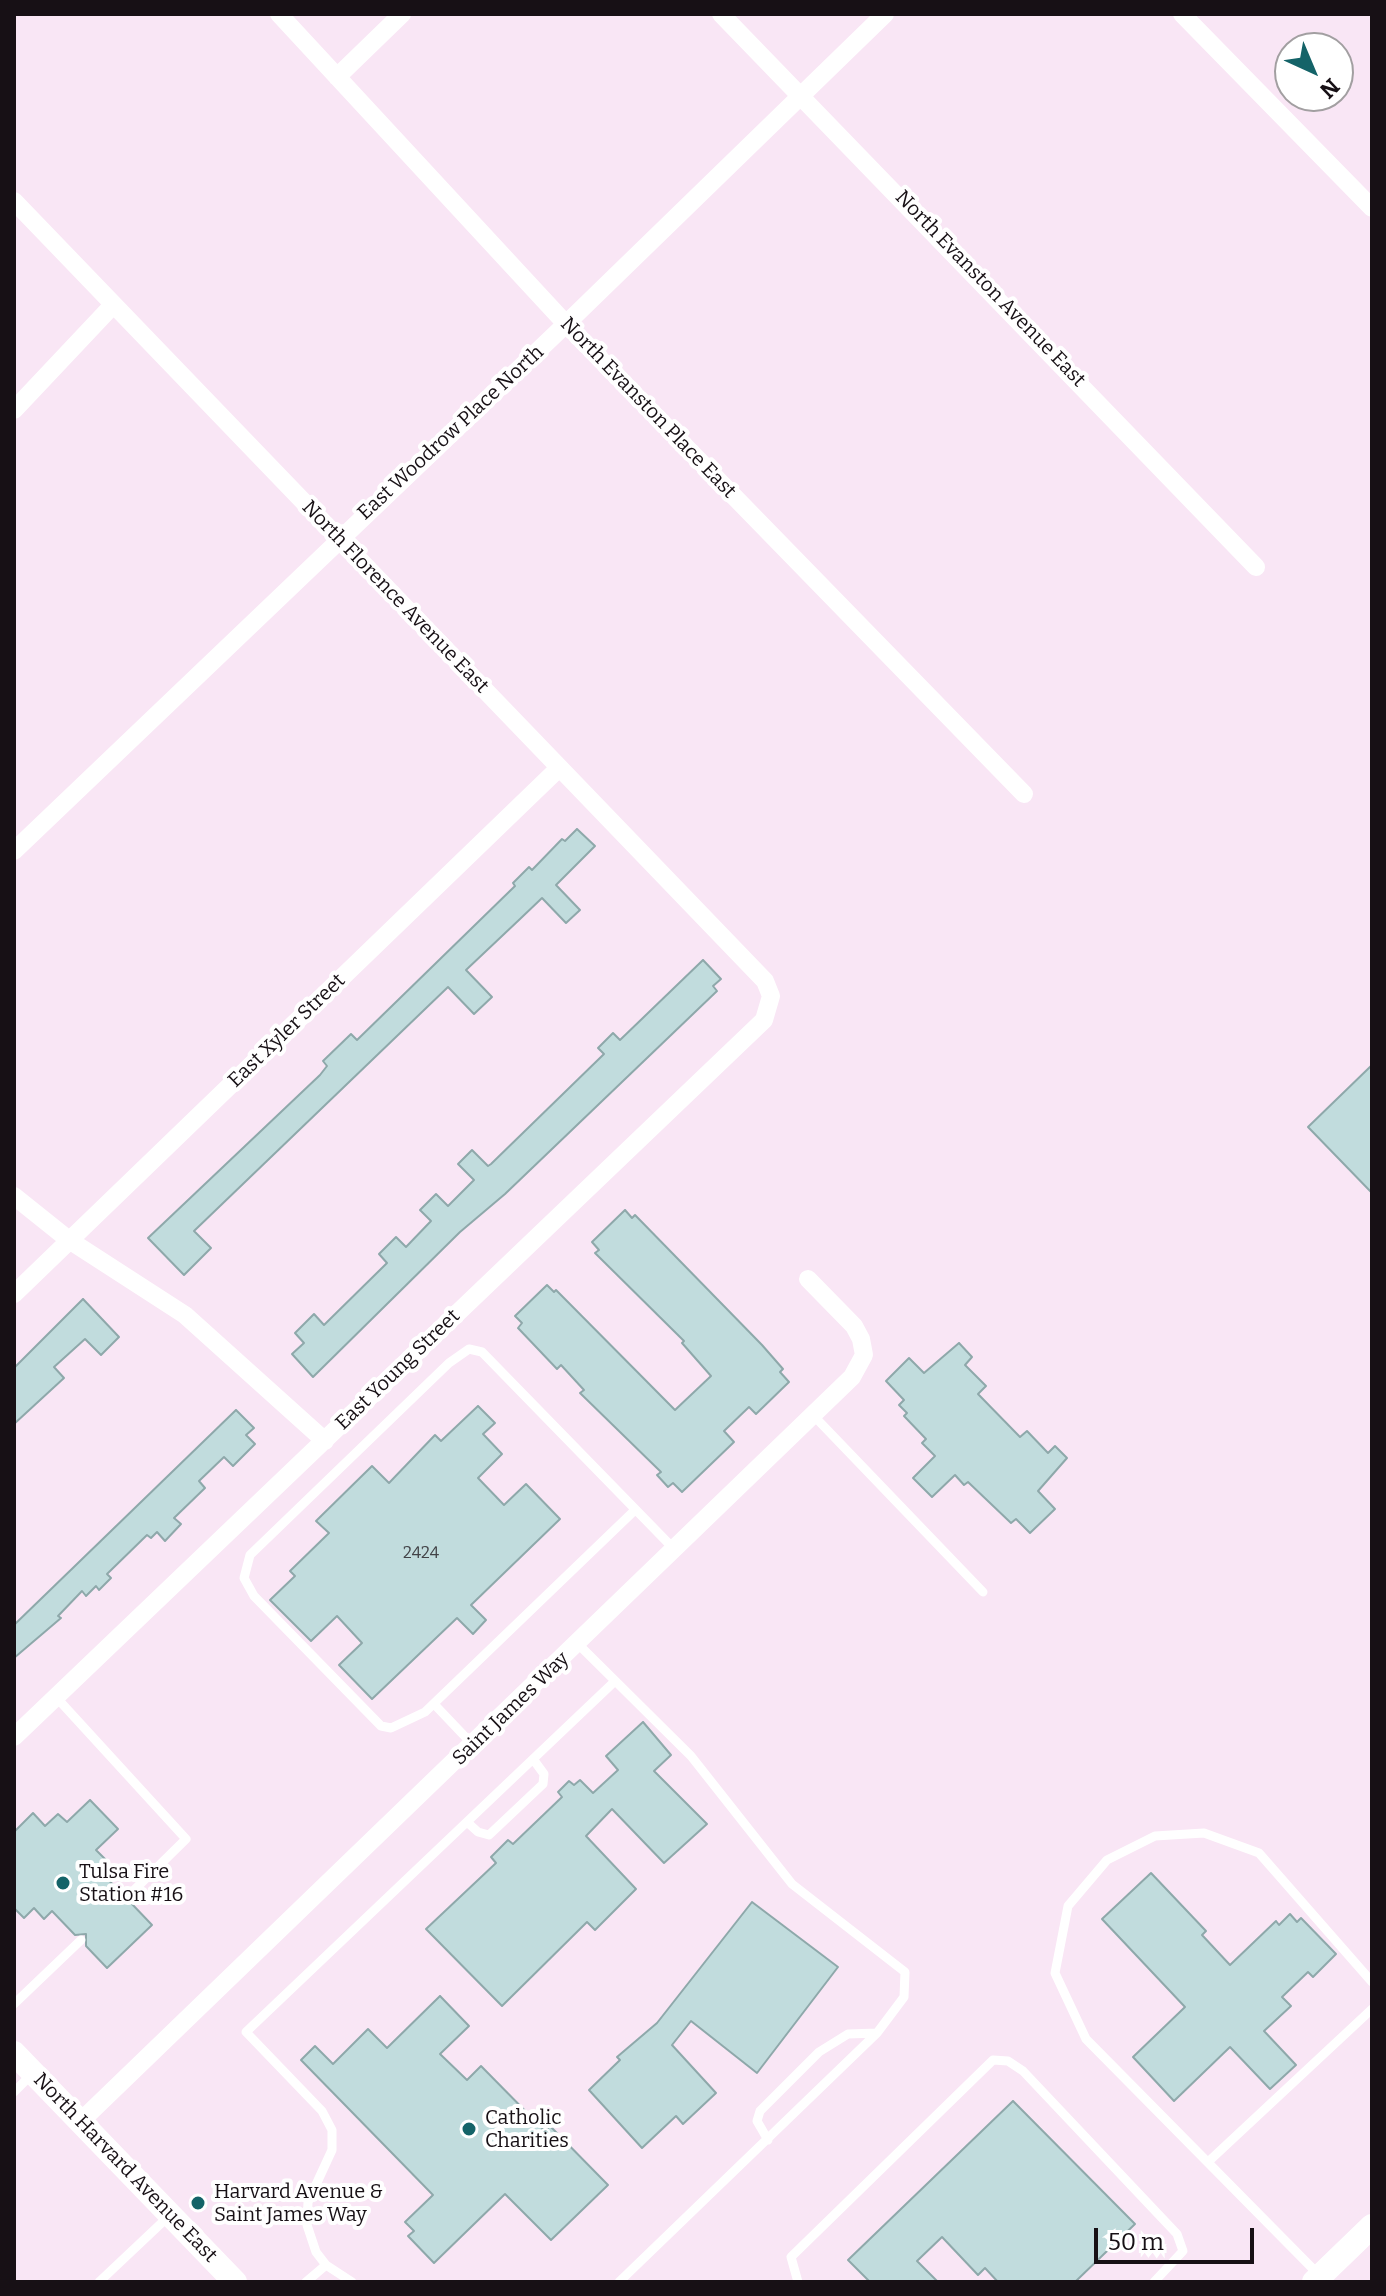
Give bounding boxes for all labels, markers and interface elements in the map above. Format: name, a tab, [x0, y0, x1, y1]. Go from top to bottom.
north arrow	[1274, 32, 1354, 112]
text: N	[1314, 73, 1345, 104]
street label: North Evanston Avenue East	[890, 186, 1090, 392]
street label: North Evanston Place East	[555, 313, 741, 503]
street label: East Woodrow Place North	[353, 341, 549, 525]
street label: North Florence Avenue East	[297, 496, 493, 698]
street label: East Xyler Street	[224, 969, 350, 1093]
street label: East Young Street	[331, 1305, 465, 1435]
house number: 2424	[403, 1544, 439, 1564]
street label: Saint James Way	[448, 1647, 574, 1771]
place label: Tulsa Fire Station #16	[79, 1860, 183, 1907]
marker: Tulsa Fire Station #16	[54, 1874, 72, 1892]
street label: North Harvard Avenue East	[28, 2068, 222, 2268]
place label: Catholic Charities	[485, 2106, 569, 2153]
marker: Catholic Charities	[460, 2120, 478, 2138]
place label: Harvard Avenue & Saint James Way	[214, 2180, 383, 2227]
marker: Harvard Avenue & Saint James Way	[189, 2194, 207, 2212]
scale bar	[1098, 2212, 1258, 2262]
text: 50 m	[1108, 2228, 1164, 2256]

